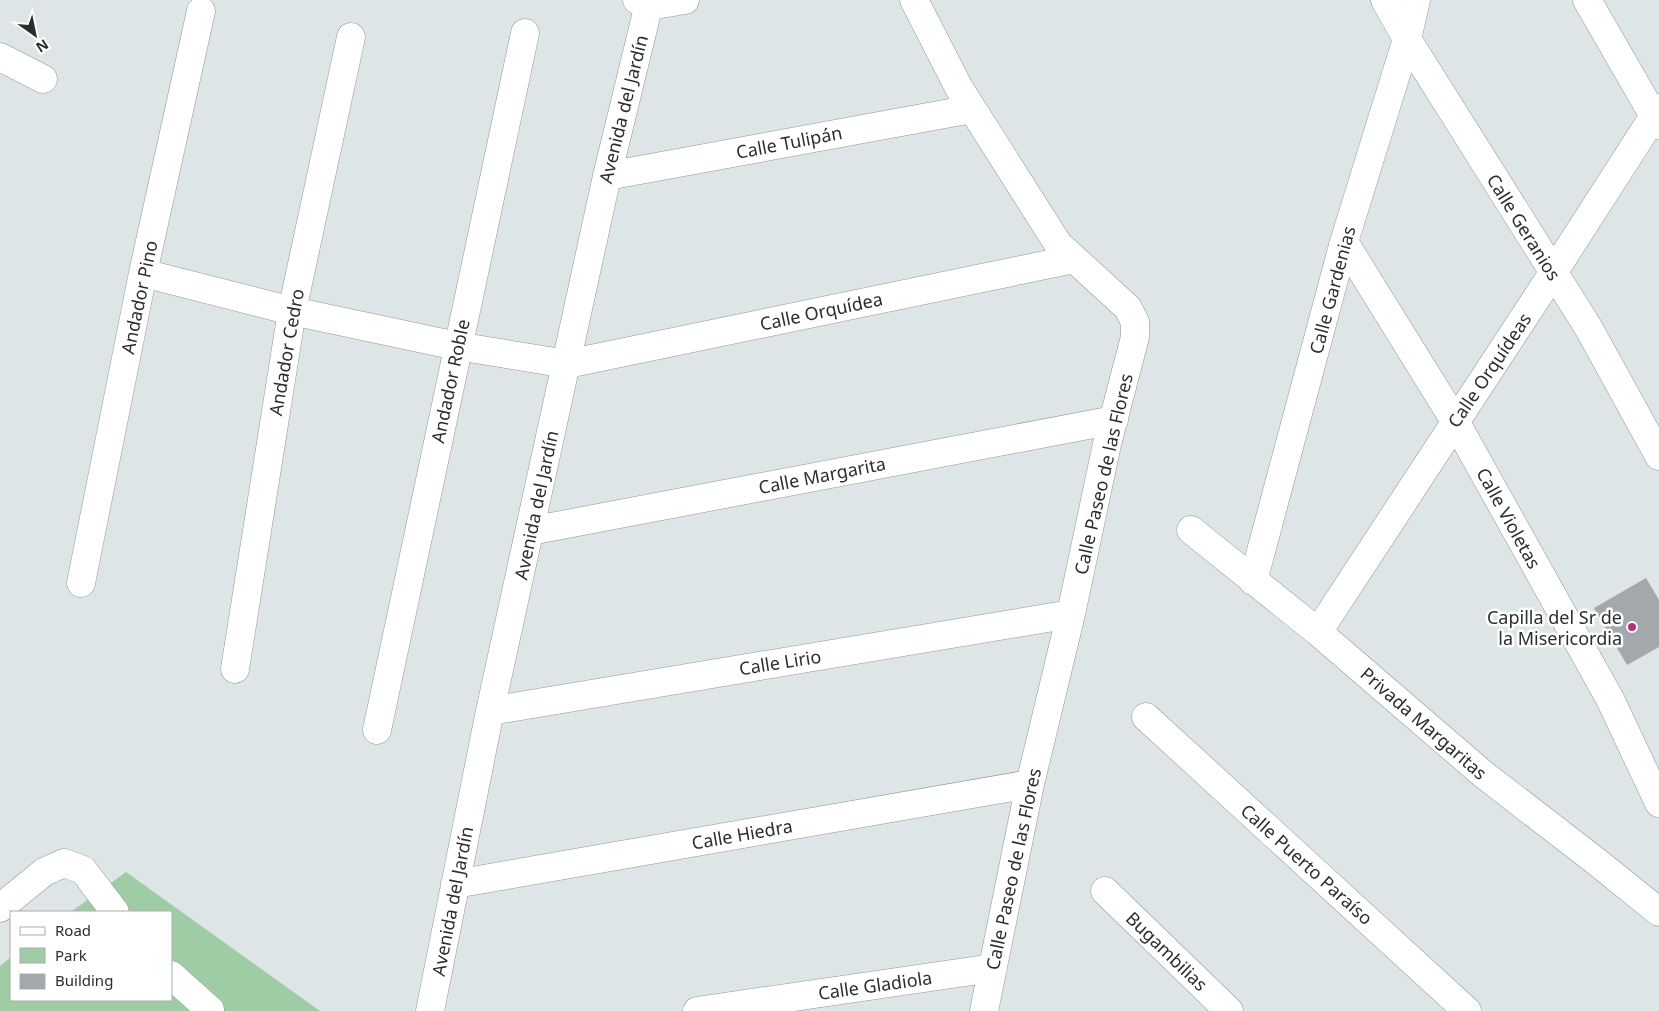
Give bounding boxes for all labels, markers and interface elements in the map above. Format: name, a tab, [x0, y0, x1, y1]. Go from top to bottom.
north arrow	[10, 10, 60, 60]
street label: Avenida del Jardín	[593, 32, 653, 186]
text: N	[32, 35, 52, 57]
street label: Calle Tulipán	[734, 120, 844, 164]
street label: Calle Geranios	[1482, 169, 1566, 285]
street label: Calle Gardenias	[1303, 223, 1361, 357]
street label: Andador Pino	[115, 238, 163, 356]
street label: Calle Orquídea	[757, 286, 885, 336]
street label: Andador Cedro	[263, 287, 309, 417]
street label: Calle Orquídeas	[1442, 308, 1536, 432]
street label: Andador Roble	[425, 317, 475, 445]
street label: Calle Paseo de las Flores	[1068, 371, 1138, 577]
street label: Avenida del Jardín	[508, 428, 564, 582]
street label: Calle Margarita	[756, 451, 888, 499]
street label: Calle Violetas	[1471, 463, 1547, 573]
place label: Capilla del Sr de la Misericordia	[1487, 605, 1622, 650]
marker: Capilla del Sr de la Misericordia	[1626, 621, 1638, 633]
street label: Calle Lirio	[737, 644, 823, 680]
street label: Privada Margaritas	[1356, 661, 1492, 785]
street label: Calle Paseo de las Flores	[980, 766, 1046, 972]
street label: Calle Puerto Paraíso	[1236, 798, 1378, 930]
street label: Calle Hiedra	[690, 813, 794, 855]
street label: Avenida del Jardín	[426, 824, 478, 978]
street label: Bugambilias	[1121, 906, 1213, 996]
legend	[10, 911, 172, 1001]
text: Road	[55, 920, 91, 940]
text: Park	[55, 945, 87, 965]
street label: Calle Gladiola	[816, 965, 934, 1005]
text: Building	[55, 970, 113, 990]

